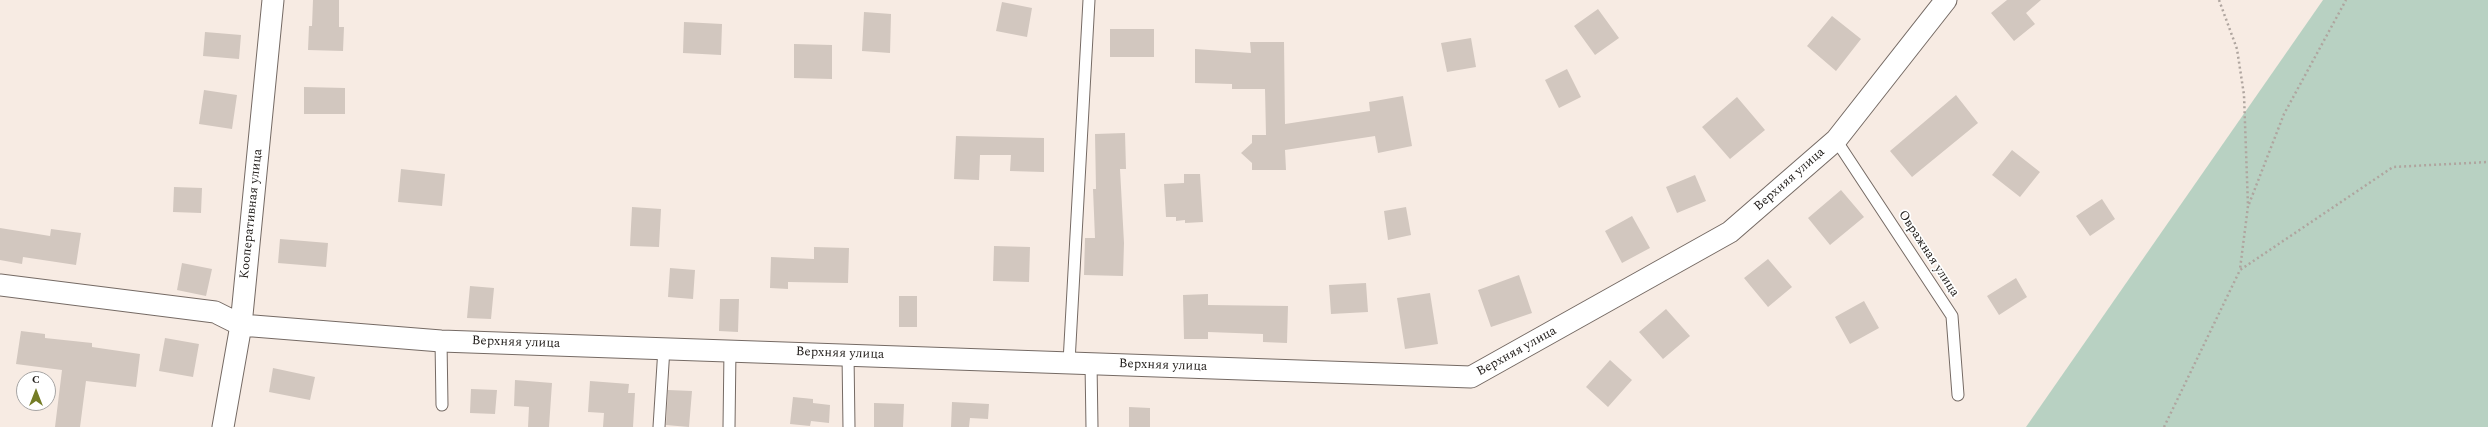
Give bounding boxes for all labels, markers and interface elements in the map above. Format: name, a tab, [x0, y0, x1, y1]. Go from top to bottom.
street label: Верхняя улица	[1751, 145, 1829, 215]
street label: Кооперативная улица	[237, 148, 267, 280]
street label: Овражная улица	[1894, 208, 1962, 300]
street label: Верхняя улица	[1474, 324, 1560, 380]
street label: Верхняя улица	[471, 334, 561, 352]
street label: Верхняя улица	[795, 345, 885, 363]
street label: Верхняя улица	[1118, 357, 1208, 375]
north arrow	[16, 371, 56, 411]
text: С	[32, 371, 40, 388]

